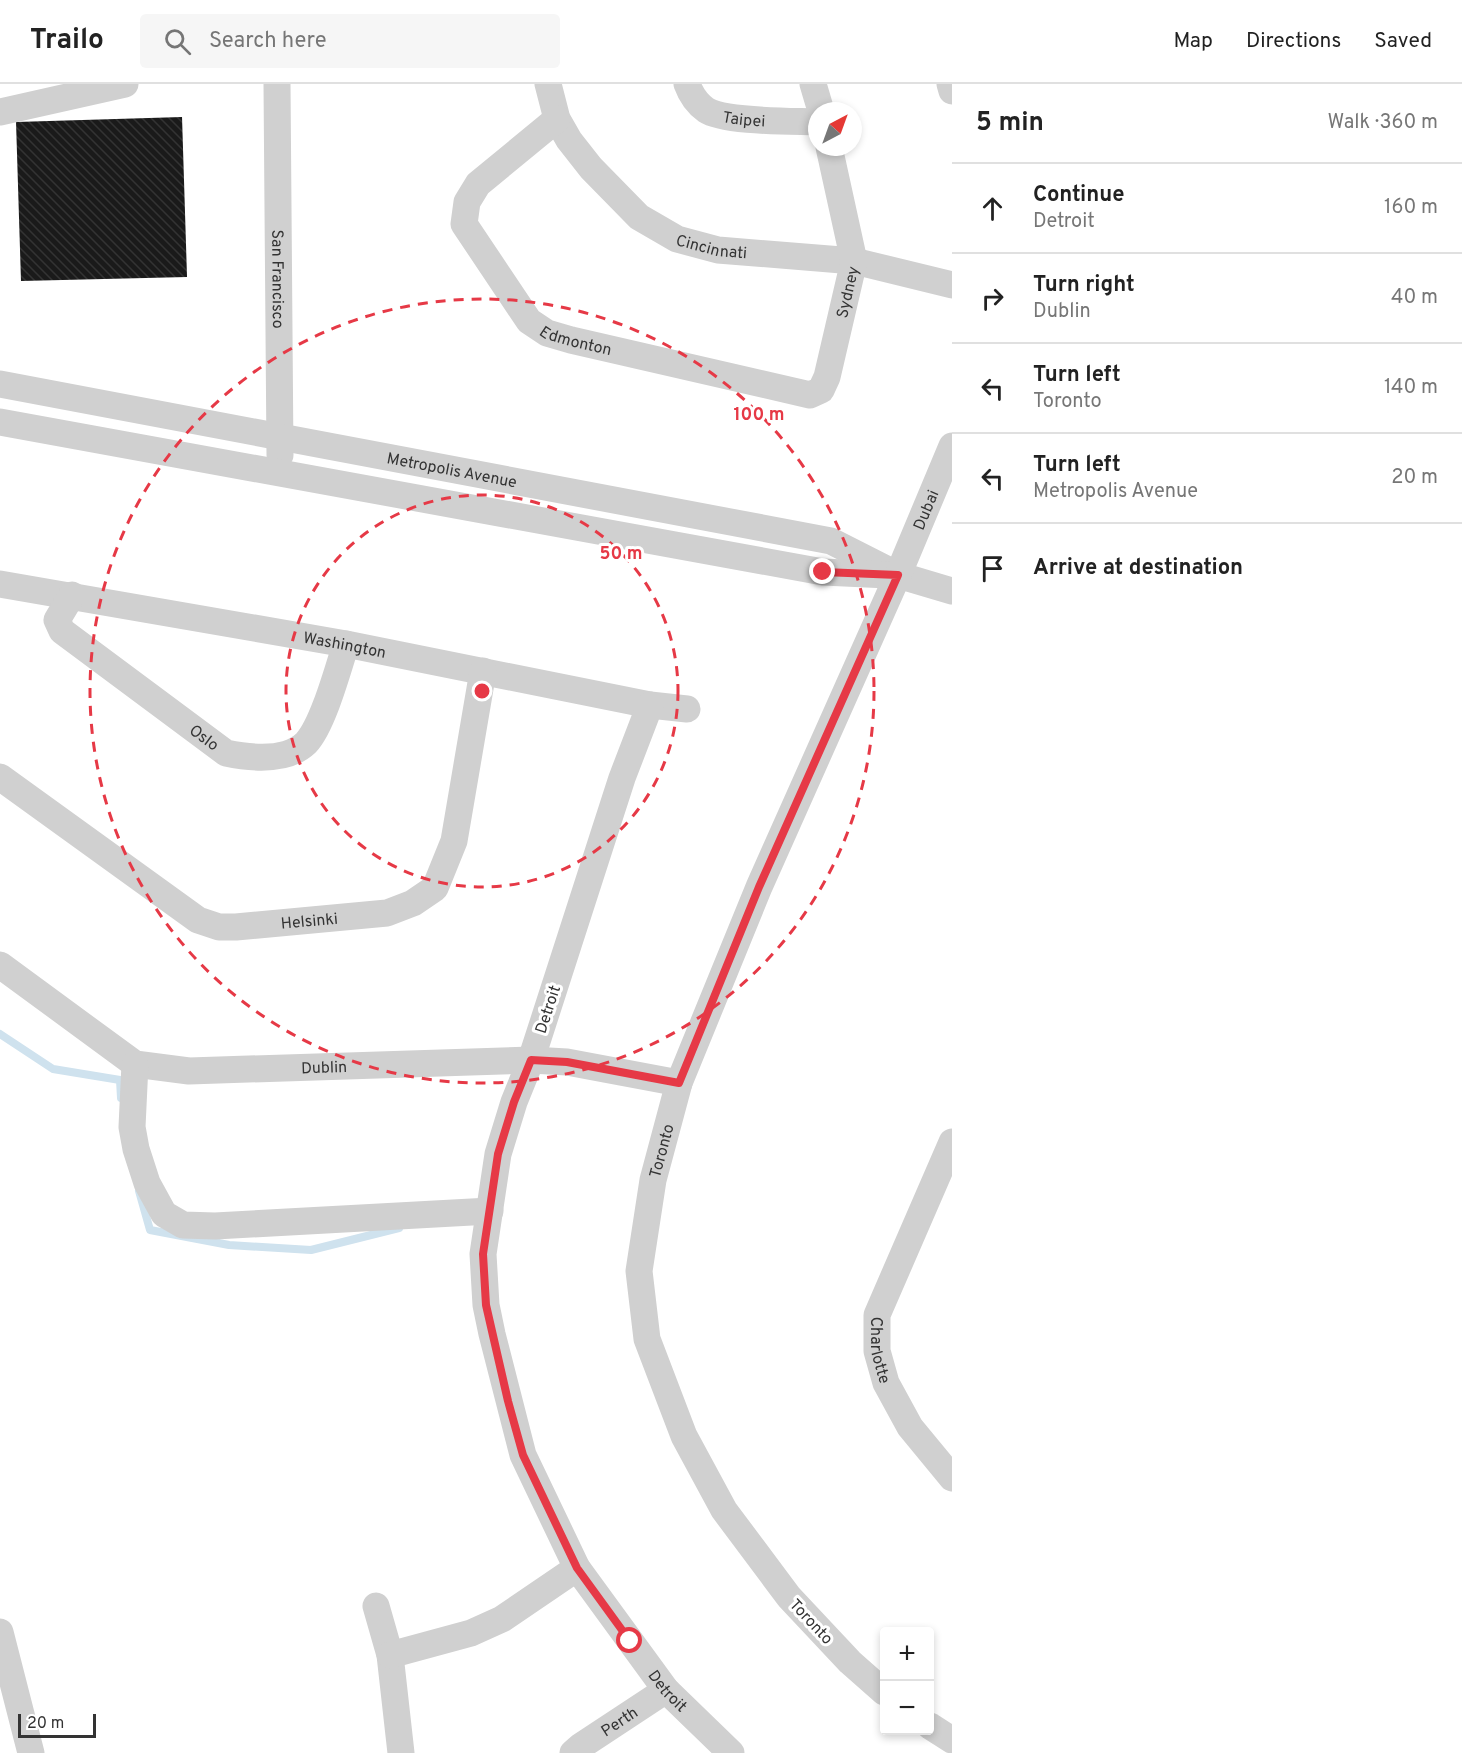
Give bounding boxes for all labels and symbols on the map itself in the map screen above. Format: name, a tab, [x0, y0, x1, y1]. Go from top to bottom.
north arrow	[808, 102, 862, 156]
street label: Taipei	[721, 108, 766, 132]
street label: San Francisco	[266, 229, 287, 329]
street label: Cincinnati	[673, 231, 748, 264]
street label: Sydney	[833, 264, 864, 320]
street label: Edmonton	[535, 323, 613, 361]
text: 100 m	[733, 404, 785, 427]
street label: Metropolis Avenue	[385, 449, 518, 493]
street label: Dubai	[910, 487, 944, 534]
text: 50 m	[599, 543, 643, 566]
route end	[809, 558, 835, 584]
street label: Washington	[301, 629, 388, 664]
centre of rings	[472, 681, 492, 701]
street label: Oslo	[185, 721, 222, 756]
street label: Helsinki	[280, 910, 339, 935]
street label: Detroit	[532, 983, 566, 1036]
street label: Dublin	[301, 1058, 348, 1079]
street label: Toronto	[646, 1122, 680, 1180]
street label: Charlotte	[865, 1317, 894, 1386]
street label: Toronto	[784, 1595, 837, 1649]
route start	[616, 1627, 642, 1653]
street label: Detroit	[643, 1667, 691, 1717]
street label: Perth	[598, 1703, 642, 1742]
scale bar	[18, 1711, 96, 1738]

